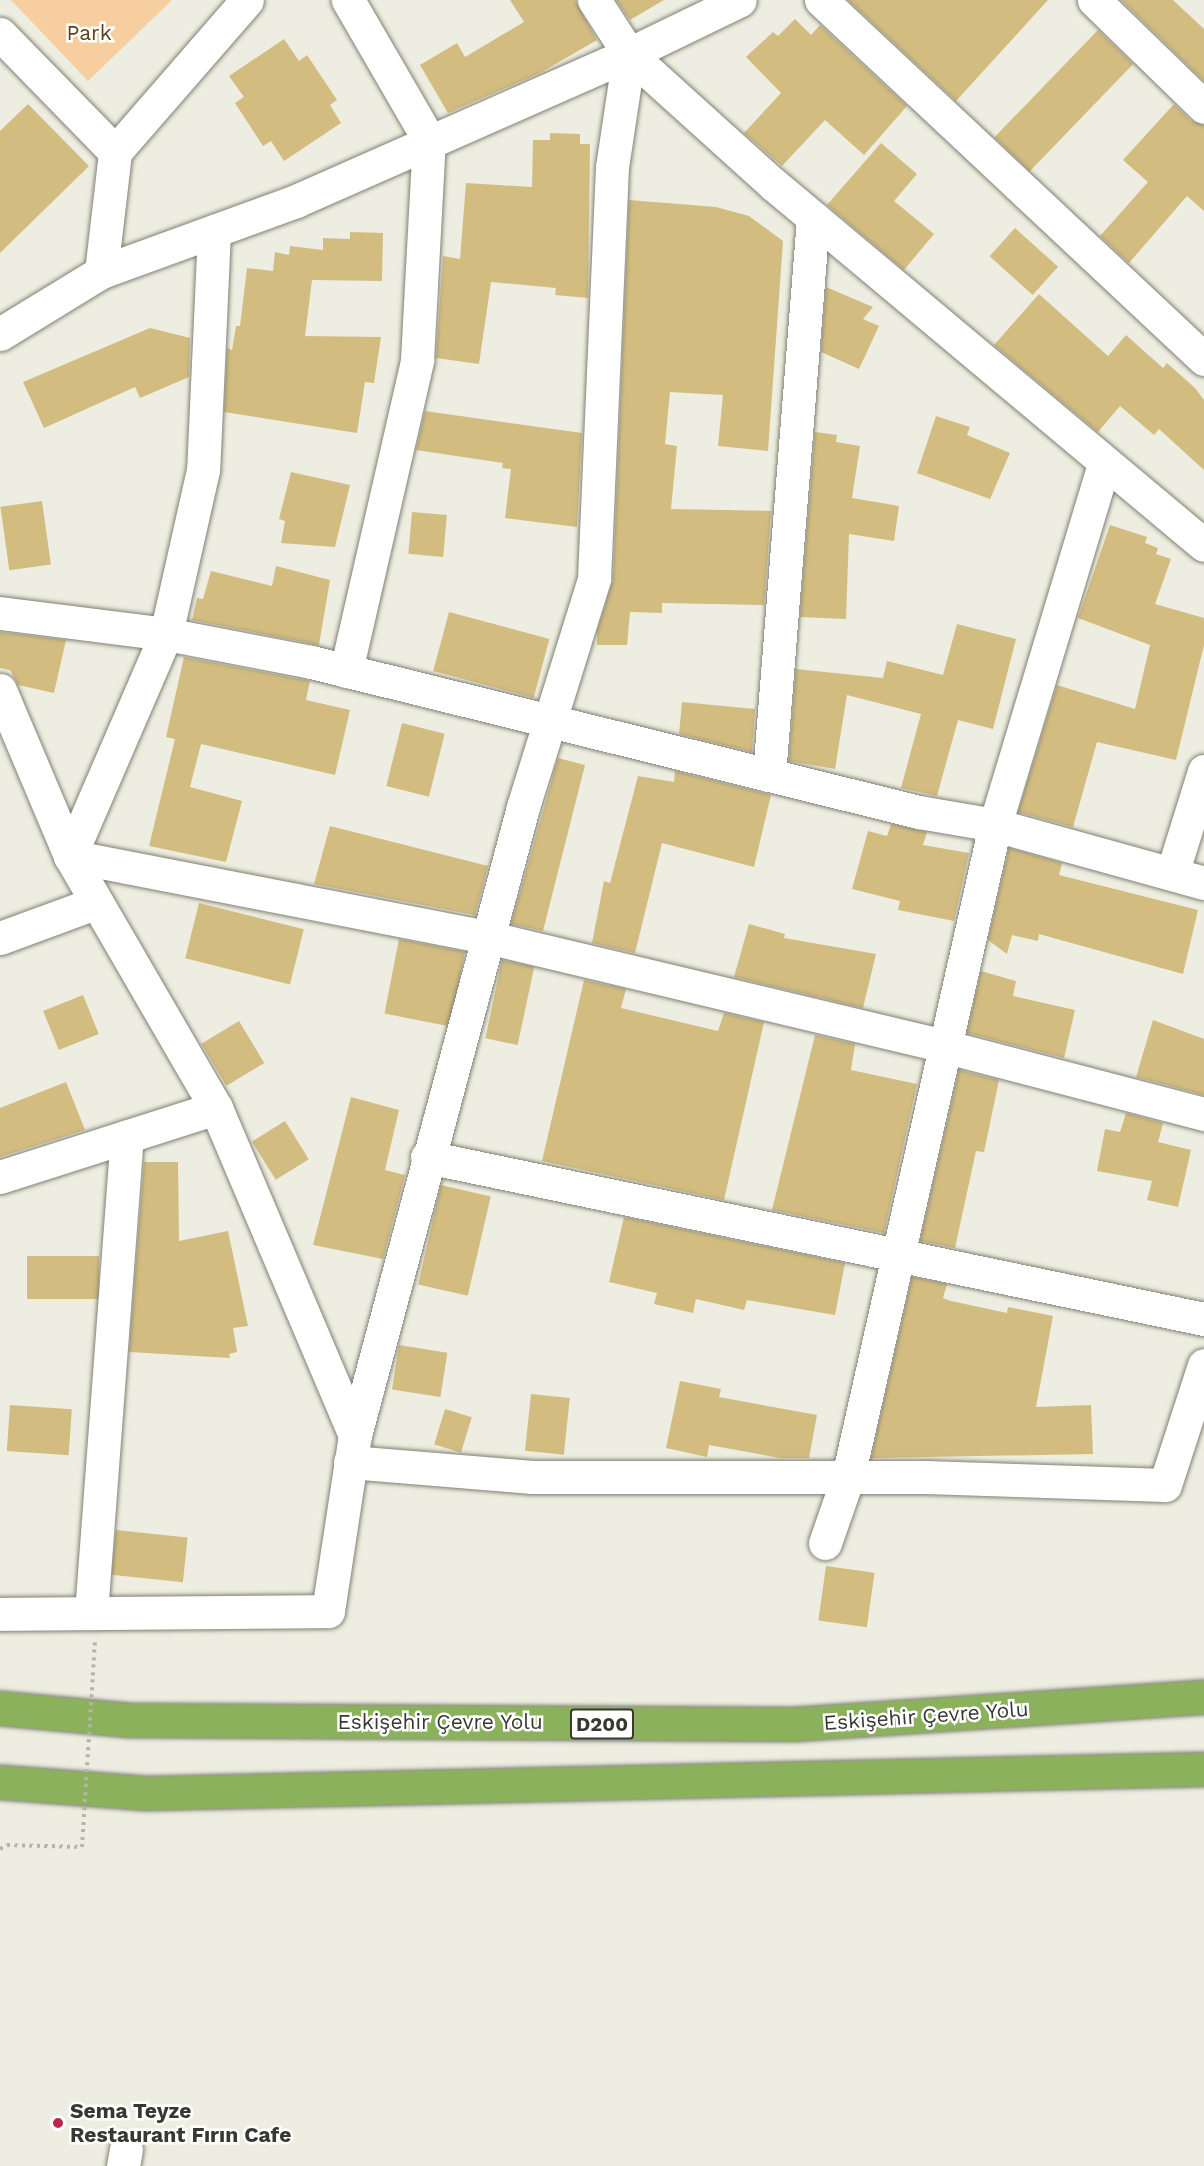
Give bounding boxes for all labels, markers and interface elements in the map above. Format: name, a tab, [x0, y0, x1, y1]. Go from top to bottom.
park label: Park	[66, 20, 112, 46]
street label: Eskişehir Çevre Yolu	[822, 1696, 1030, 1736]
road number: D200	[569, 1707, 635, 1741]
street label: Eskişehir Çevre Yolu	[337, 1709, 543, 1735]
place label: Sema Teyze Restaurant Fırın Cafe	[70, 2098, 291, 2148]
marker: Sema Teyze Restaurant Fırın Cafe	[51, 2116, 65, 2130]

